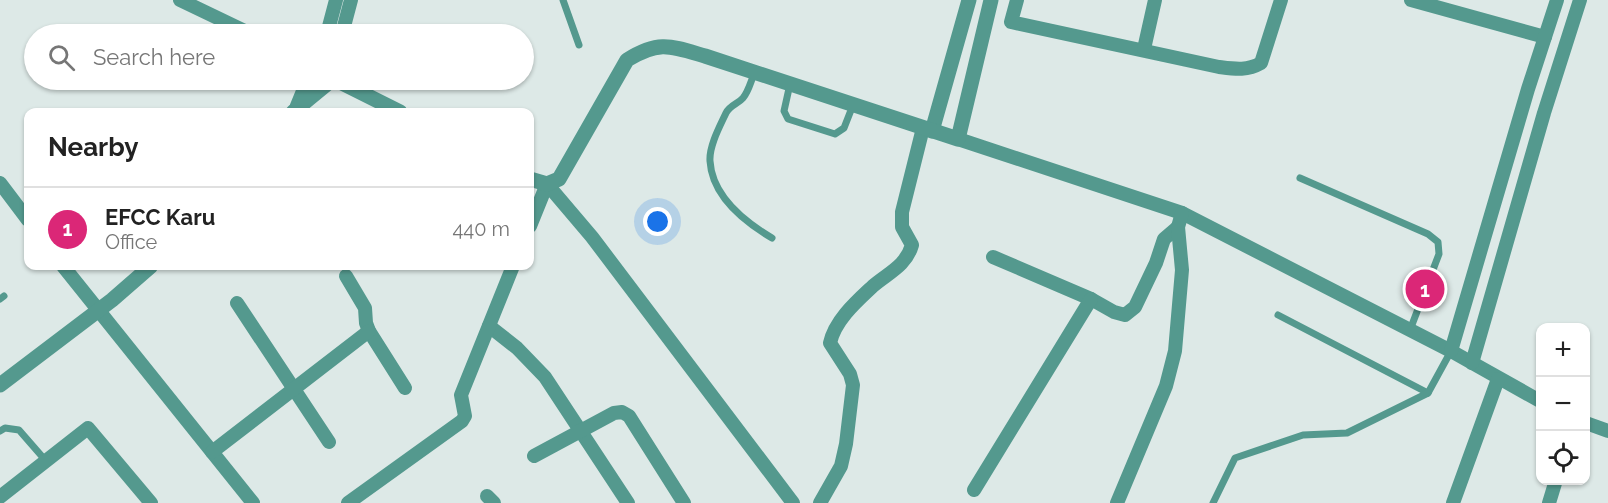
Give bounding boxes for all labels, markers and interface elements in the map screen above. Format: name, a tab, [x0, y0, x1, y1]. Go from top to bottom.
search box	[24, 24, 534, 90]
icon: search	[45, 41, 78, 74]
text: Search here	[93, 44, 215, 70]
text: Nearby	[48, 132, 138, 162]
text: EFCC Karu	[105, 204, 215, 230]
your location	[643, 207, 672, 236]
text: 1	[63, 217, 72, 241]
text: 440 m	[452, 217, 510, 241]
text: Office	[105, 230, 157, 254]
pin: 1	[1406, 266, 1444, 312]
map controls	[1536, 323, 1590, 485]
button: +	[1536, 323, 1590, 377]
button: −	[1536, 377, 1590, 431]
button: locate	[1536, 431, 1590, 485]

